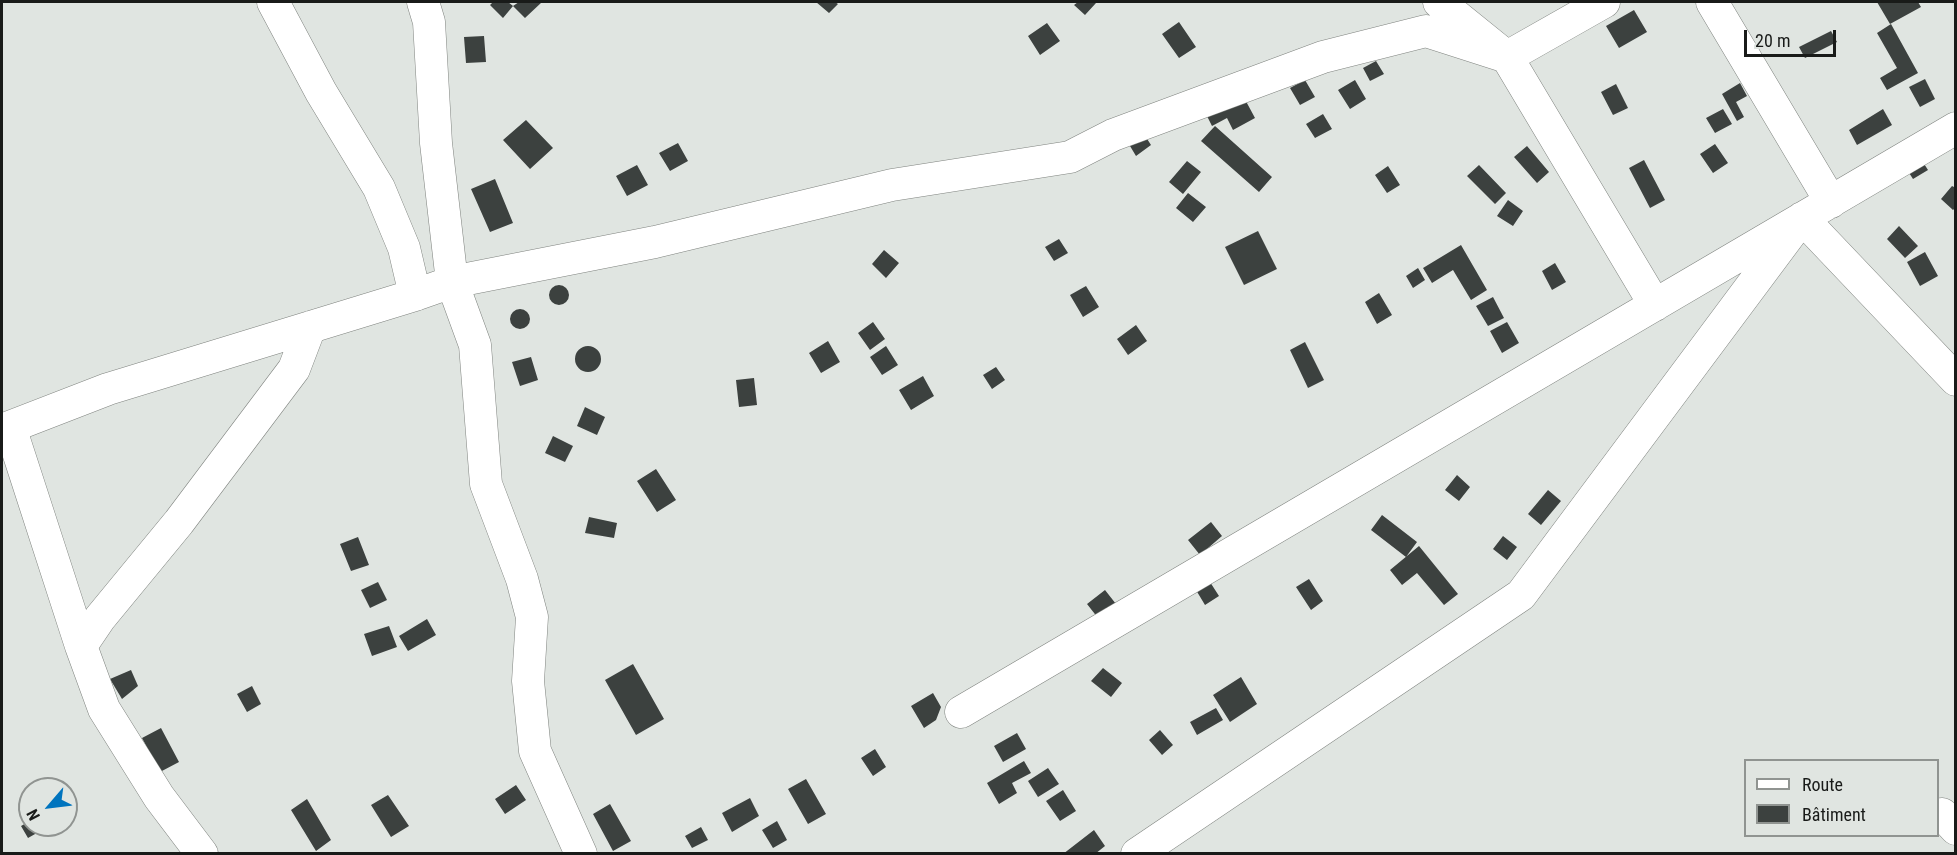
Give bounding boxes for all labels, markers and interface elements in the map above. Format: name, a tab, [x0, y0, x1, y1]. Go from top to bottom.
scale bar	[1747, 18, 1838, 56]
text: 20 m	[1755, 30, 1790, 51]
legend	[1744, 759, 1939, 837]
text: Route	[1802, 774, 1843, 795]
north arrow	[18, 777, 78, 837]
text: Bâtiment	[1802, 804, 1866, 825]
text: N	[23, 806, 44, 824]

